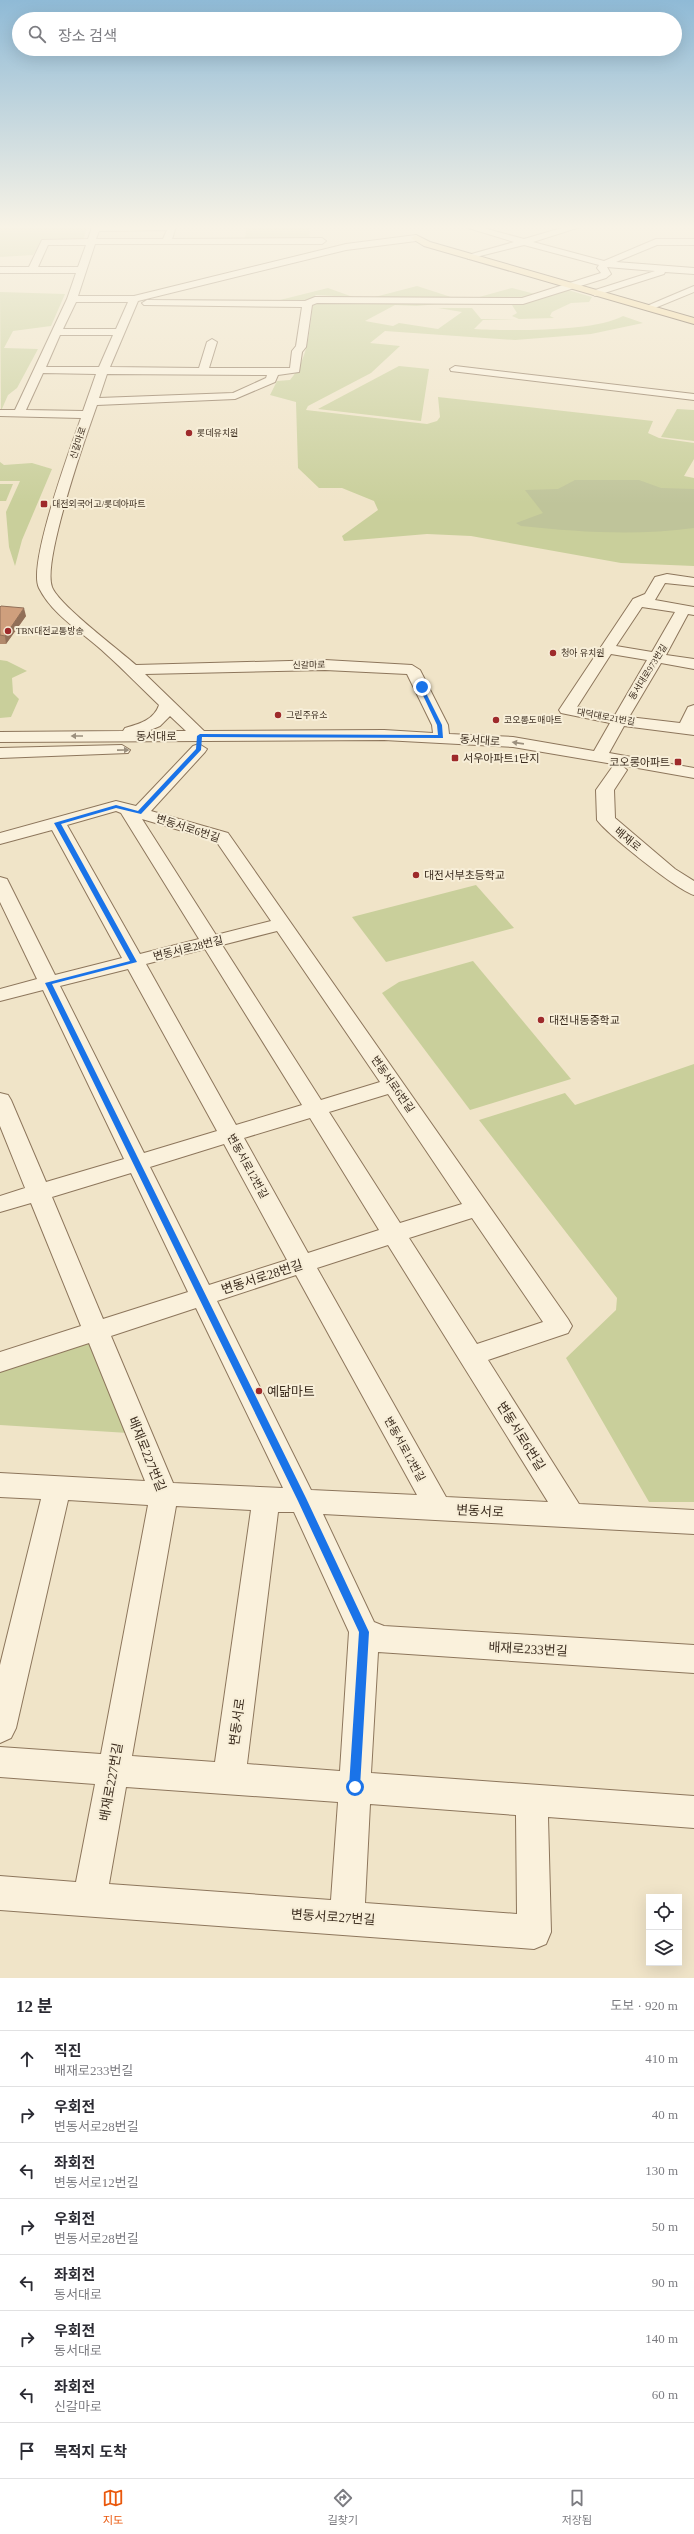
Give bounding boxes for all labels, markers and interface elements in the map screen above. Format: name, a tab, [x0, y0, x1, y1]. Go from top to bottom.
search box	[12, 12, 682, 56]
icon: search	[26, 23, 48, 45]
text: 장소 검색	[58, 28, 117, 44]
street label: 신갈마로	[68, 426, 88, 460]
marker: 롯데유치원	[184, 428, 194, 438]
place label: 롯데유치원	[197, 428, 238, 438]
marker: 대전외국어고/롯데아파트	[39, 499, 49, 509]
place label: 대전외국어고/롯데아파트	[52, 499, 146, 509]
marker: TBN대전교통방송	[3, 626, 13, 636]
place label: TBN대전교통방송	[16, 626, 84, 636]
street label: 동서대로973번길	[627, 643, 669, 701]
marker: 청아 유치원	[548, 648, 558, 658]
place label: 청아 유치원	[561, 648, 605, 658]
street label: 신갈마로	[292, 660, 326, 670]
route end	[413, 678, 431, 696]
street label: 대덕대로21번길	[576, 707, 636, 727]
marker: 그린주유소	[273, 710, 283, 720]
place label: 그린주유소	[286, 710, 328, 720]
marker: 코오롱도매마트	[491, 715, 501, 725]
place label: 코오롱도매마트	[504, 715, 562, 725]
street label: 동서대로	[136, 730, 176, 742]
one-way arrow	[70, 733, 83, 739]
street label: 동서대로	[459, 733, 501, 747]
one-way arrow	[511, 740, 524, 746]
one-way arrow	[117, 747, 130, 753]
place label: 서우아파트1단지	[463, 752, 539, 764]
marker: 서우아파트1단지	[450, 753, 460, 763]
place label: 코오롱아파트	[609, 756, 670, 768]
marker: 코오롱아파트	[673, 757, 683, 767]
street label: 변동서로6번길	[155, 812, 221, 844]
street label: 배재로	[613, 825, 643, 853]
place label: 대전서부초등학교	[424, 869, 505, 881]
marker: 대전서부초등학교	[411, 870, 421, 880]
street label: 변동서로28번길	[152, 934, 224, 962]
place label: 대전내동중학교	[549, 1014, 620, 1026]
marker: 대전내동중학교	[536, 1015, 546, 1025]
street label: 변동서로6번길	[369, 1053, 417, 1115]
street label: 변동서로12번길	[225, 1132, 271, 1200]
street label: 변동서로28번길	[219, 1257, 305, 1297]
place label: 예닮마트	[267, 1384, 315, 1399]
marker: 예닮마트	[254, 1386, 264, 1396]
street label: 변동서로6번길	[494, 1399, 548, 1473]
street label: 배재로227번길	[125, 1414, 169, 1494]
street label: 변동서로12번길	[382, 1415, 428, 1483]
street label: 변동서로	[456, 1502, 504, 1520]
street label: 배재로233번길	[488, 1639, 568, 1659]
street label: 변동서로	[226, 1697, 248, 1747]
street label: 배재로227번길	[97, 1742, 125, 1822]
route start	[346, 1778, 364, 1796]
map controls	[646, 1894, 682, 1966]
button: locate	[646, 1894, 682, 1930]
street label: 변동서로27번길	[290, 1907, 376, 1927]
button: layers	[646, 1930, 682, 1966]
text: 12 분	[16, 1997, 53, 2016]
text: 도보 · 920 m	[610, 1998, 678, 2013]
text: 직진	[54, 2043, 82, 2059]
icon: ahead	[16, 2048, 38, 2070]
text: 410 m	[645, 2051, 678, 2066]
text: 배재로233번길	[54, 2063, 133, 2078]
text: 우회전	[54, 2099, 95, 2115]
icon: right	[16, 2104, 38, 2126]
text: 40 m	[652, 2107, 678, 2122]
text: 변동서로28번길	[54, 2119, 139, 2134]
text: 좌회전	[54, 2155, 95, 2171]
icon: left	[16, 2160, 38, 2182]
text: 130 m	[645, 2163, 678, 2178]
text: 변동서로12번길	[54, 2175, 139, 2190]
text: 우회전	[54, 2211, 95, 2227]
icon: right	[16, 2216, 38, 2238]
text: 50 m	[652, 2219, 678, 2234]
text: 변동서로28번길	[54, 2231, 139, 2246]
text: 좌회전	[54, 2267, 95, 2283]
icon: left	[16, 2272, 38, 2294]
text: 90 m	[652, 2275, 678, 2290]
text: 동서대로	[54, 2287, 102, 2302]
text: 우회전	[54, 2323, 95, 2339]
icon: right	[16, 2328, 38, 2350]
text: 140 m	[645, 2331, 678, 2346]
text: 동서대로	[54, 2343, 102, 2358]
text: 좌회전	[54, 2379, 95, 2395]
icon: left	[16, 2384, 38, 2406]
text: 60 m	[652, 2387, 678, 2402]
text: 신갈마로	[54, 2399, 102, 2414]
icon: arrive	[16, 2440, 38, 2462]
text: 목적지 도착	[54, 2444, 127, 2460]
tab: 지도	[102, 2487, 124, 2527]
tab: 길찾기	[328, 2487, 358, 2527]
tab: 저장됨	[562, 2487, 592, 2527]

